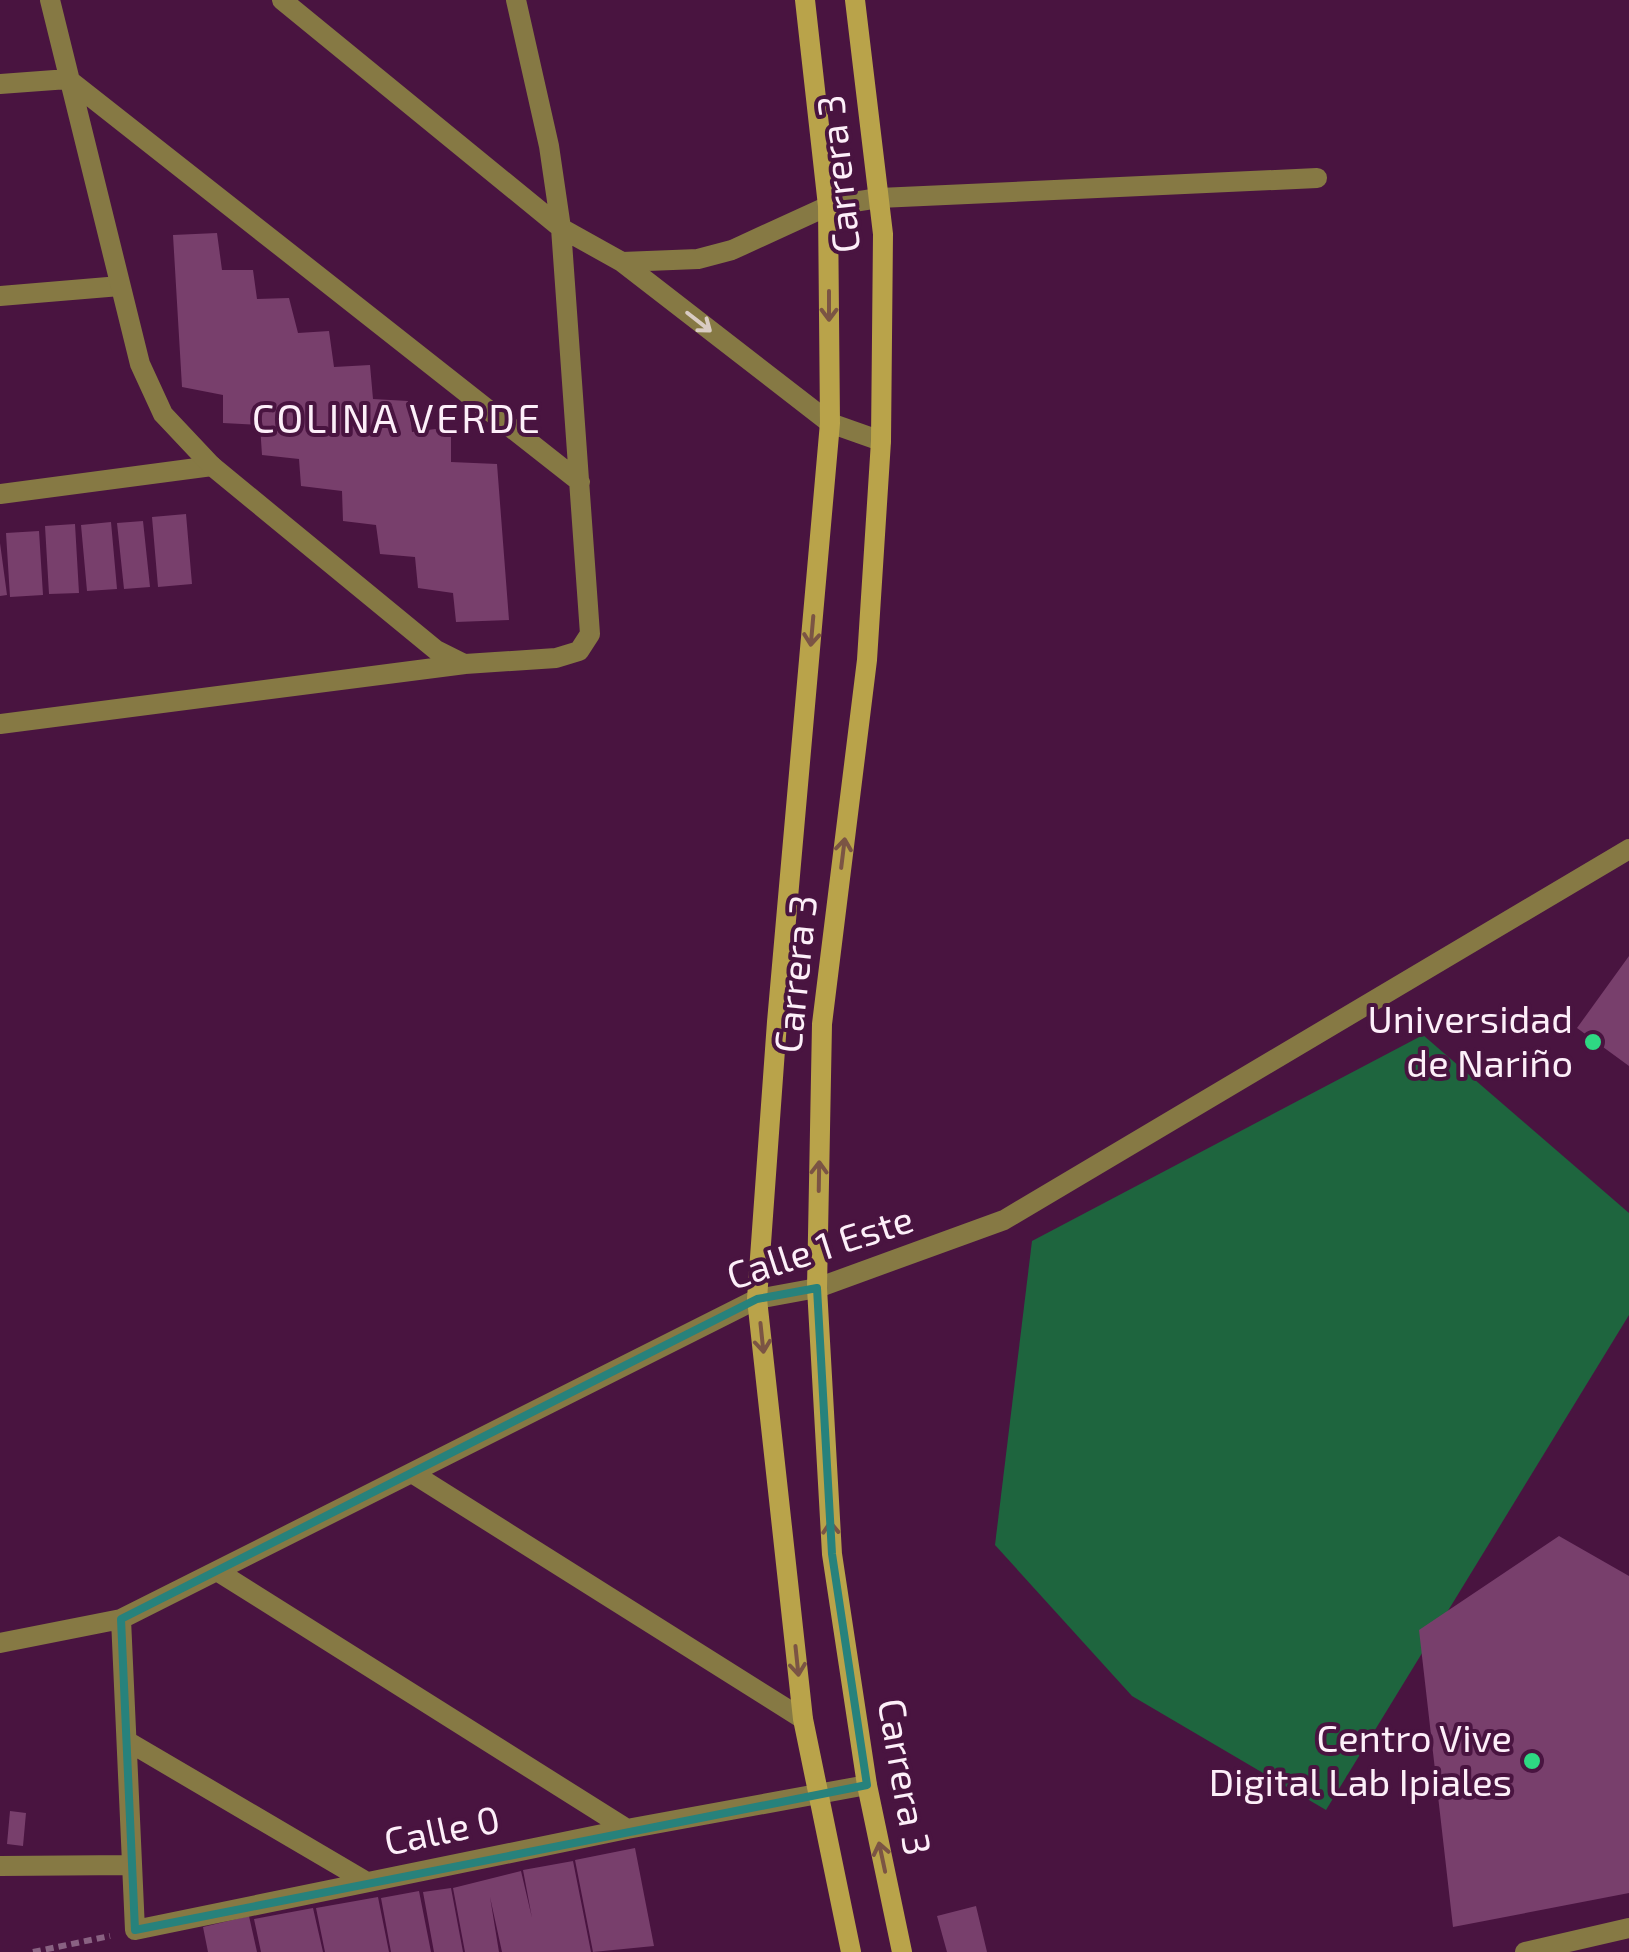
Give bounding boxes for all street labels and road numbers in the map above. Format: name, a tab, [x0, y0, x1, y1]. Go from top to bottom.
street label: Carrera 3	[806, 93, 868, 255]
street label: Carrera 3	[763, 893, 825, 1055]
street label: Calle 1 Este	[720, 1194, 918, 1298]
street label: Carrera 3	[870, 1695, 942, 1859]
street label: Calle 0	[380, 1794, 504, 1864]

